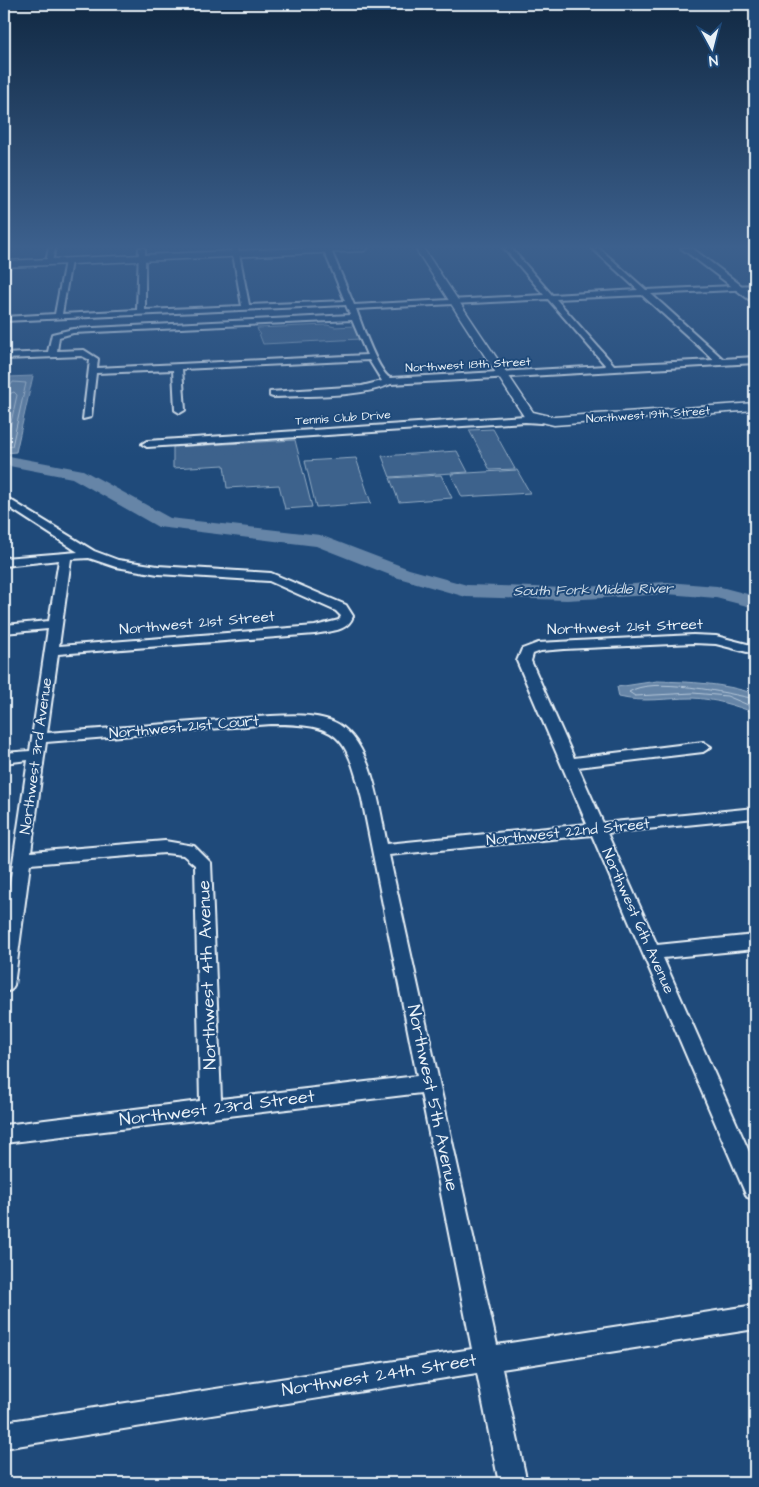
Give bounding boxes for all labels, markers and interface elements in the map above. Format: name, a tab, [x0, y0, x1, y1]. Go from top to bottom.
north arrow	[686, 22, 736, 72]
text: N	[708, 49, 719, 70]
street label: Northwest 18th Street	[405, 353, 531, 377]
street label: Northwest 19th Street	[585, 402, 711, 428]
street label: Tennis Club Drive	[295, 406, 392, 430]
water label: South Fork Middle River	[513, 579, 674, 601]
street label: Northwest 21st Street	[118, 606, 276, 640]
street label: Northwest 21st Street	[547, 614, 703, 640]
street label: Northwest 3rd Avenue	[15, 676, 57, 836]
street label: Northwest 21st Court	[108, 710, 260, 744]
street label: Northwest 22nd Street	[485, 813, 651, 851]
street label: Northwest 6th Avenue	[596, 845, 680, 997]
street label: Northwest 4th Avenue	[191, 880, 223, 1070]
street label: Northwest 5th Avenue	[401, 1002, 465, 1194]
street label: Northwest 23rd Street	[118, 1084, 317, 1132]
street label: Northwest 24th Street	[280, 1347, 479, 1403]

